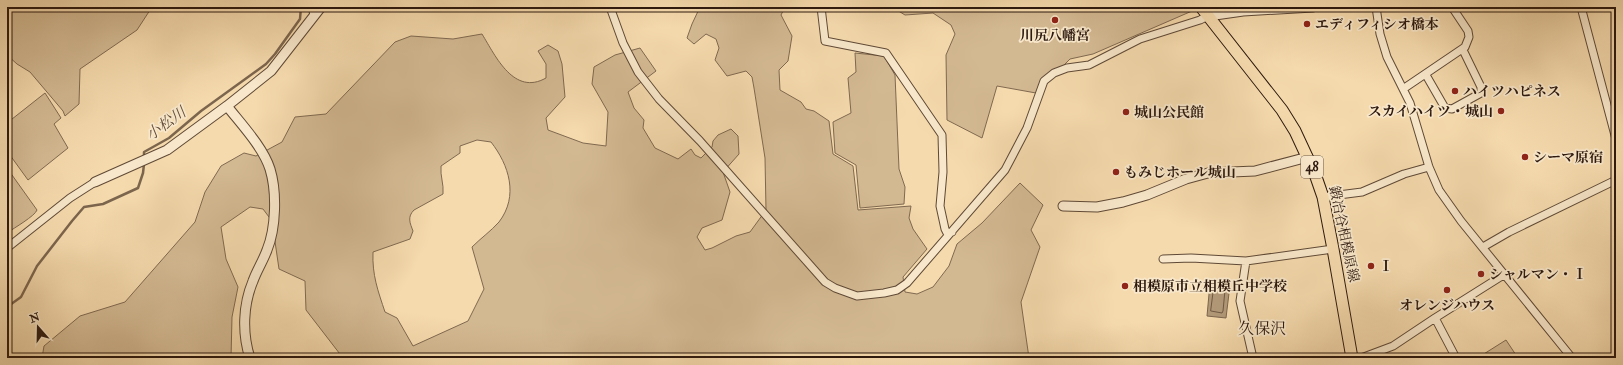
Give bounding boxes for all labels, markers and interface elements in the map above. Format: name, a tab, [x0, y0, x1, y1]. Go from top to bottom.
marker: 川尻八幡宮	[1050, 15, 1060, 25]
place label: エディフィシオ橋本	[1315, 16, 1439, 33]
marker: エディフィシオ橋本	[1302, 19, 1312, 29]
place label: 川尻八幡宮	[1020, 27, 1090, 44]
place label: ハイツハピネス	[1463, 83, 1561, 100]
marker: ハイツハピネス	[1450, 86, 1460, 96]
water label: 小松川	[142, 102, 191, 145]
place label: スカイハイツ・城山	[1368, 103, 1493, 120]
place label: 城山公民館	[1134, 104, 1204, 121]
marker: スカイハイツ・城山	[1496, 106, 1506, 116]
marker: 城山公民館	[1121, 107, 1131, 117]
place label: シーマ原宿	[1533, 149, 1603, 166]
marker: シーマ原宿	[1520, 152, 1530, 162]
road number: 48	[1301, 156, 1323, 178]
place label: もみじホール城山	[1124, 164, 1236, 181]
marker: もみじホール城山	[1111, 167, 1121, 177]
street label: 鍛冶谷相模原線	[1325, 183, 1363, 284]
place label: Ⅰ	[1379, 258, 1393, 275]
marker: Ⅰ	[1366, 261, 1376, 271]
place label: シャルマン・Ⅰ	[1489, 266, 1587, 283]
marker: シャルマン・Ⅰ	[1476, 269, 1486, 279]
place label: 相模原市立相模丘中学校	[1133, 278, 1287, 295]
marker: 相模原市立相模丘中学校	[1120, 281, 1130, 291]
marker: オレンジハウス	[1442, 285, 1452, 295]
place label: オレンジハウス	[1399, 297, 1495, 314]
north arrow	[18, 307, 58, 347]
text: N	[27, 310, 43, 326]
district label: 久保沢	[1238, 319, 1286, 339]

